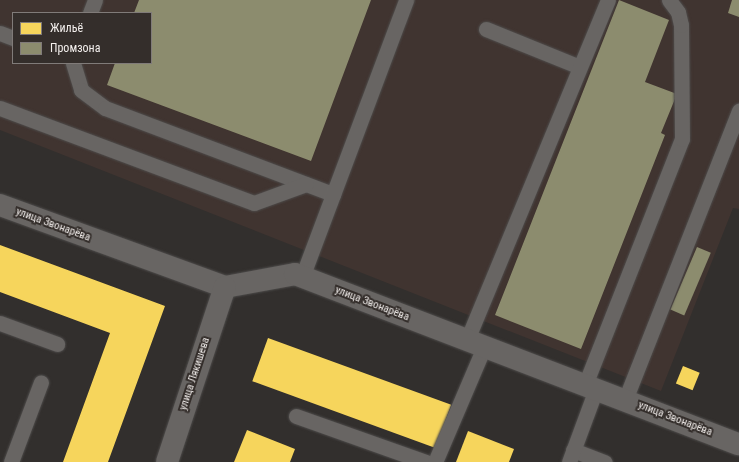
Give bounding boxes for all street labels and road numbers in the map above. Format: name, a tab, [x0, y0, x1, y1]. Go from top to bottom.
street label: улица Звонарёва	[14, 205, 92, 245]
street label: улица Звонарёва	[333, 284, 411, 324]
street label: улица Лякишева	[177, 336, 213, 412]
street label: улица Звонарёва	[636, 399, 714, 439]

